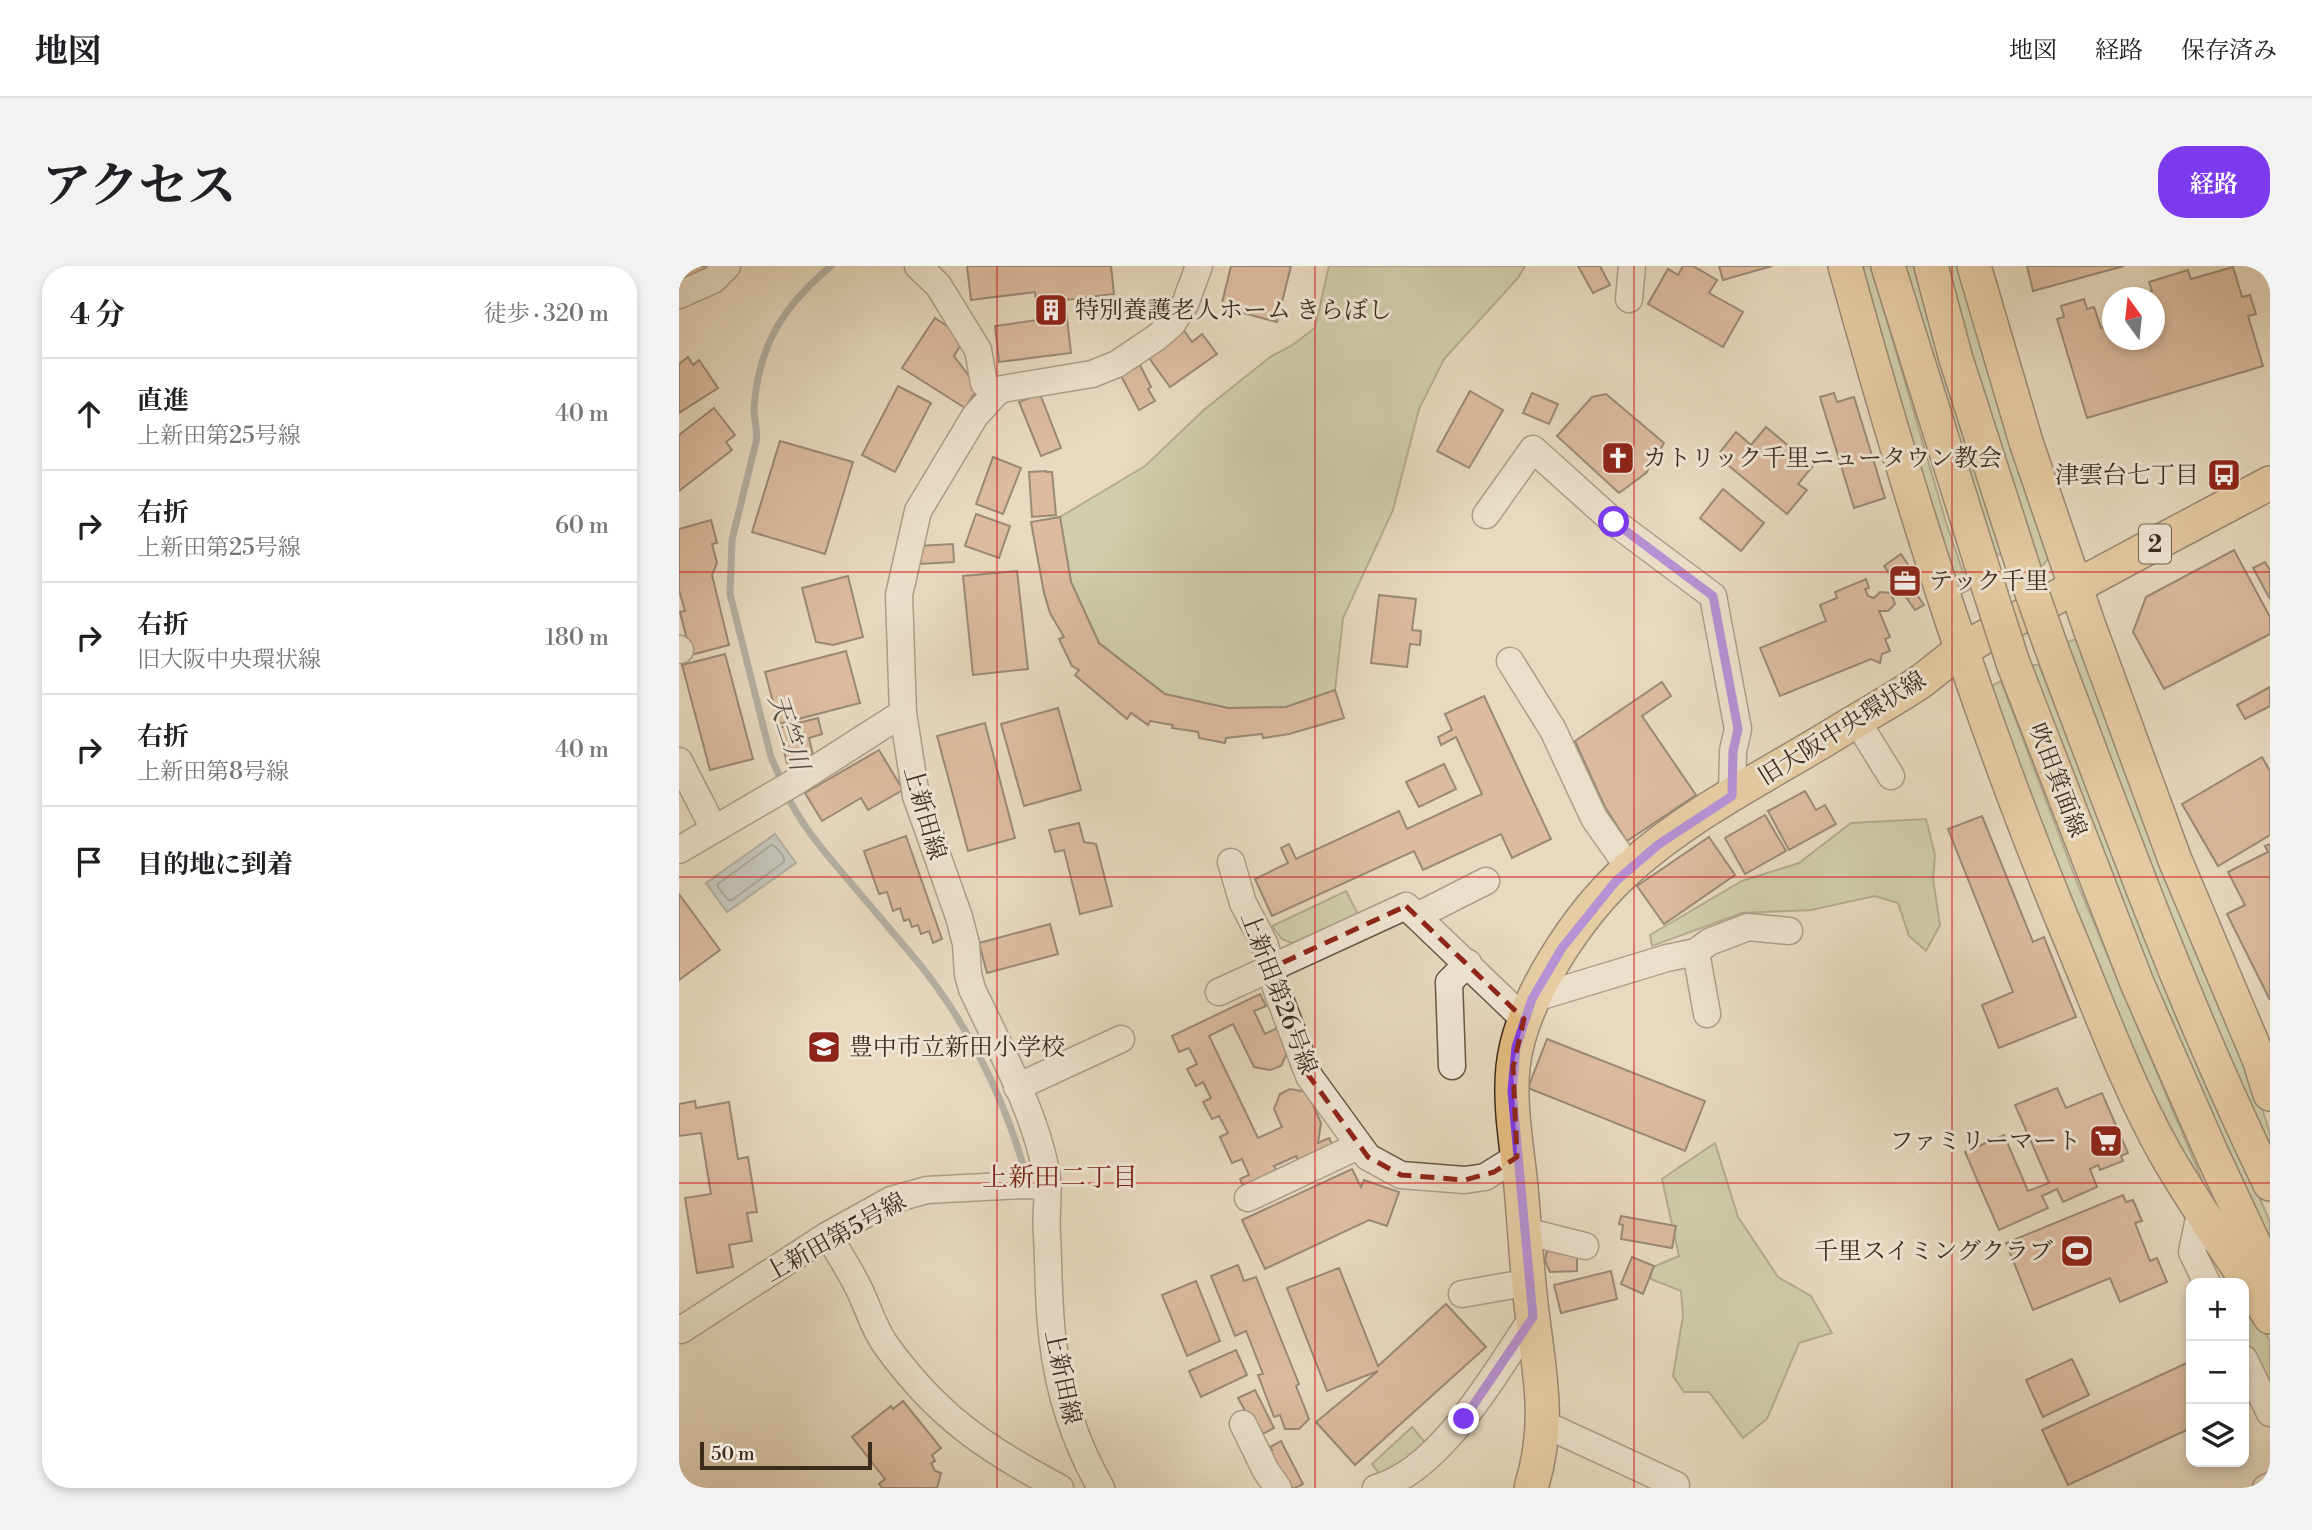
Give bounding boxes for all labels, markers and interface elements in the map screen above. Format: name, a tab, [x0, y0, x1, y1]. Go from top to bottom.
text: 地図	[35, 32, 101, 73]
text: 地図	[2009, 36, 2057, 66]
text: 経路	[2095, 36, 2143, 66]
text: 保存済み	[2181, 36, 2277, 66]
button: 経路	[2158, 146, 2270, 218]
text: アクセス	[42, 157, 237, 218]
north arrow	[2102, 287, 2165, 350]
building icon: 特別養護老人ホーム きらぼし	[1032, 291, 1070, 329]
text: 4 分	[70, 296, 125, 334]
place label: 特別養護老人ホーム きらぼし	[1075, 296, 1392, 326]
text: 徒歩 · 320 m	[484, 300, 609, 328]
text: 直進	[137, 385, 189, 417]
icon: ahead	[70, 395, 108, 433]
text: 40 m	[555, 400, 609, 428]
text: 上新田第25号線	[137, 422, 301, 450]
church icon: カトリック千里ニュータウン教会	[1599, 439, 1637, 477]
place label: カトリック千里ニュータウン教会	[1643, 444, 2002, 474]
bus stop icon: 津雲台七丁目	[2205, 456, 2243, 494]
place label: 津雲台七丁目	[2055, 461, 2199, 491]
text: 右折	[137, 497, 189, 529]
route start	[1598, 506, 1629, 537]
icon: right	[70, 507, 108, 545]
text: 60 m	[555, 512, 609, 540]
road number: 2	[2139, 524, 2171, 564]
text: 上新田第25号線	[137, 534, 301, 562]
office icon: テック千里	[1886, 562, 1924, 600]
place label: テック千里	[1929, 567, 2049, 597]
text: 右折	[137, 609, 189, 641]
icon: right	[70, 619, 108, 657]
text: 180 m	[545, 624, 609, 652]
text: 旧大阪中央環状線	[137, 646, 321, 674]
street label: 旧大阪中央環状線	[1753, 665, 1932, 792]
water label: 天竺川	[761, 690, 816, 777]
street label: 吹田箕面線	[2022, 719, 2093, 842]
text: 右折	[137, 721, 189, 753]
icon: right	[70, 731, 108, 769]
text: 40 m	[555, 736, 609, 764]
text: 上新田第8号線	[137, 758, 289, 786]
street label: 上新田線	[896, 763, 952, 864]
icon: arrive	[70, 843, 108, 881]
text: 目的地に到着	[137, 849, 293, 881]
street label: 上新田第26号線	[1233, 908, 1323, 1079]
school or university icon: 豊中市立新田小学校	[805, 1028, 843, 1066]
place label: 豊中市立新田小学校	[849, 1033, 1065, 1063]
supermarket icon: ファミリーマート	[2087, 1122, 2125, 1160]
place label: ファミリーマート	[1889, 1127, 2081, 1157]
district label: 上新田二丁目	[982, 1162, 1138, 1194]
street label: 上新田第5号線	[759, 1187, 912, 1289]
sports icon: 千里スイミングクラブ	[2058, 1232, 2096, 1270]
place label: 千里スイミングクラブ	[1814, 1237, 2053, 1267]
map controls	[2186, 1278, 2249, 1467]
button: +	[2186, 1278, 2249, 1341]
street label: 上新田線	[1037, 1327, 1087, 1427]
button: −	[2186, 1341, 2249, 1404]
route end	[1448, 1403, 1479, 1434]
button: layers	[2186, 1404, 2249, 1467]
scale bar	[700, 1439, 871, 1471]
text: 50 m	[711, 1442, 755, 1466]

